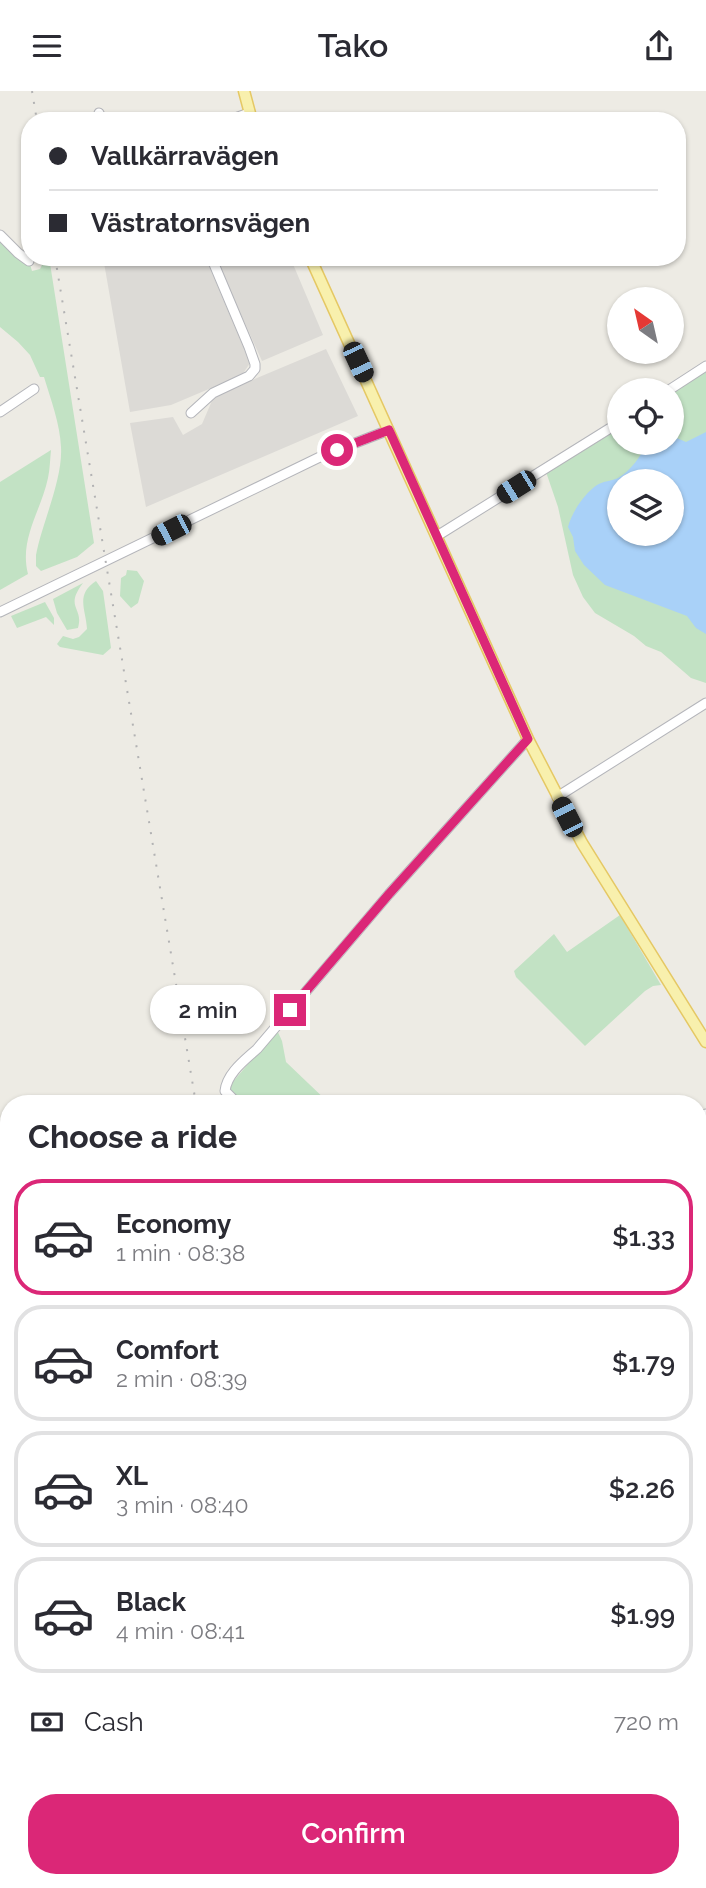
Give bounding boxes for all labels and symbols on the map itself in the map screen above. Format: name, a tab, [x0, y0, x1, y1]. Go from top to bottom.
north arrow	[607, 287, 684, 364]
car	[340, 339, 377, 385]
route start	[321, 434, 353, 466]
car	[493, 467, 540, 507]
car	[148, 511, 195, 549]
car	[549, 794, 586, 840]
callout: 2 min	[150, 985, 266, 1035]
route end	[274, 994, 306, 1026]

